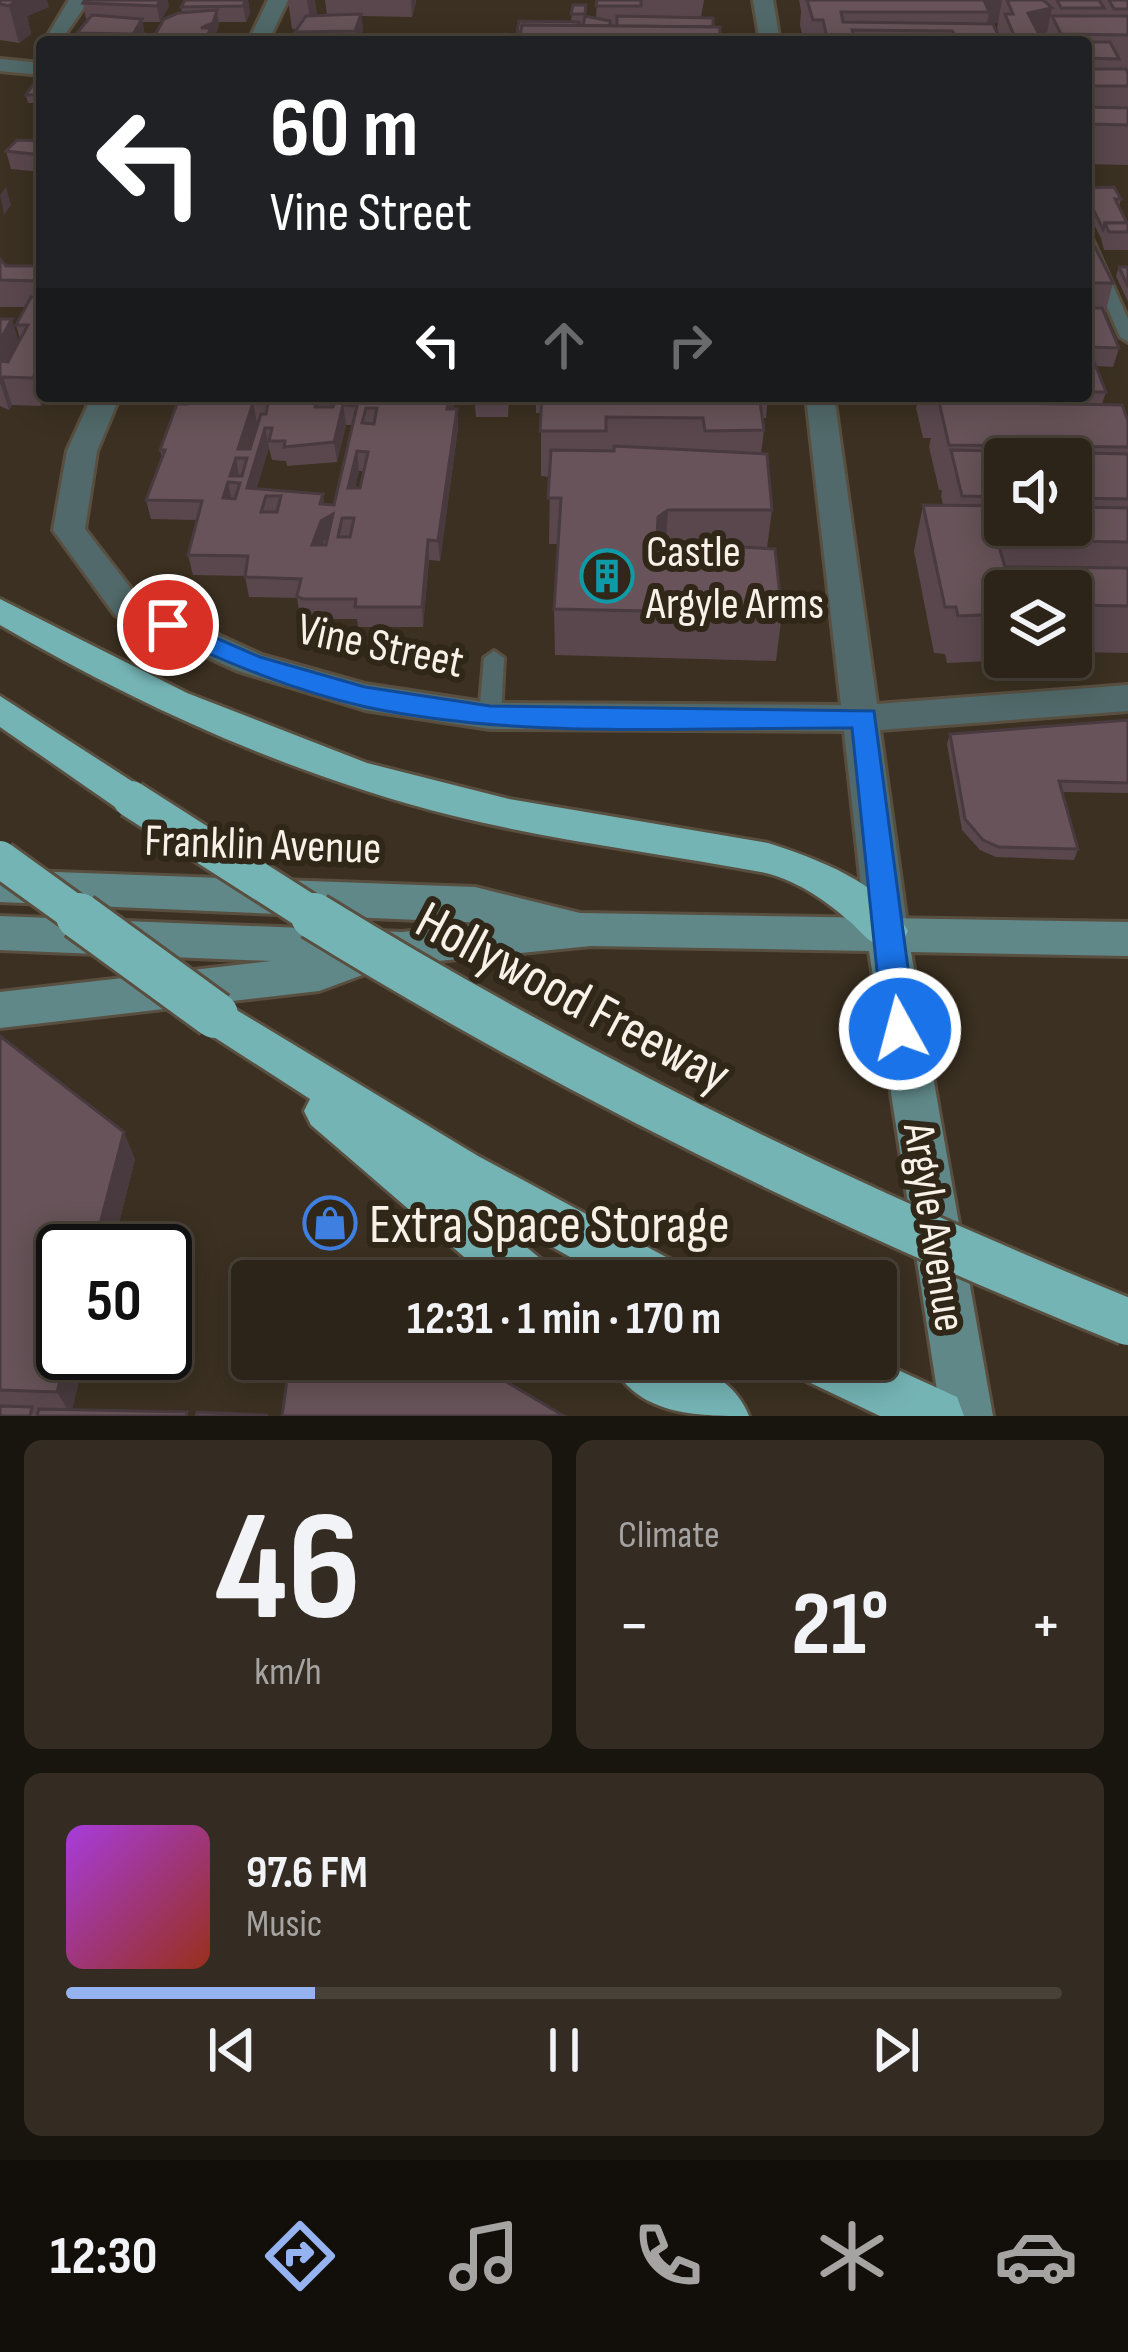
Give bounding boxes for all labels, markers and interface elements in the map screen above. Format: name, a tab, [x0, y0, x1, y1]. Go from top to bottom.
text: 60 m	[270, 79, 418, 180]
icon: left	[72, 84, 228, 240]
text: Vine Street	[270, 181, 472, 246]
icon: left	[405, 312, 471, 378]
icon: ahead	[531, 312, 597, 378]
icon: right	[657, 312, 723, 378]
map controls	[984, 438, 1092, 678]
button: sound	[984, 438, 1092, 546]
place label: Castle Argyle Arms	[645, 525, 824, 632]
building icon: Castle Argyle Arms	[579, 548, 635, 604]
button: layers	[984, 570, 1092, 678]
pin	[117, 574, 219, 676]
icon: arrive	[135, 592, 201, 658]
street label: Vine Street	[293, 602, 468, 691]
street label: Franklin Avenue	[143, 814, 382, 877]
street label: Hollywood Freeway	[405, 888, 741, 1108]
position arrow	[837, 966, 963, 1092]
street label: Argyle Avenue	[890, 1118, 977, 1335]
place label: Extra Space Storage	[369, 1193, 730, 1258]
shop icon: Extra Space Storage	[302, 1195, 358, 1251]
speed limit sign: 50	[36, 1224, 192, 1380]
text: 12:31 · 1 min · 170 m	[407, 1292, 721, 1347]
text: 46	[215, 1477, 361, 1664]
text: Climate	[618, 1512, 720, 1559]
text: 21°	[791, 1572, 889, 1680]
text: −	[618, 1587, 650, 1666]
text: +	[1030, 1587, 1062, 1666]
text: km/h	[254, 1649, 322, 1696]
text: 97.6 FM	[246, 1846, 368, 1901]
text: Music	[246, 1901, 322, 1948]
icon: previous	[199, 2017, 265, 2083]
icon: pause	[531, 2017, 597, 2083]
icon: next	[863, 2017, 929, 2083]
icon: directions	[258, 2214, 342, 2298]
icon: music	[442, 2214, 526, 2298]
icon: phone	[626, 2214, 710, 2298]
icon: climate	[810, 2214, 894, 2298]
icon: car	[994, 2214, 1078, 2298]
text: 12:30	[50, 2224, 157, 2289]

